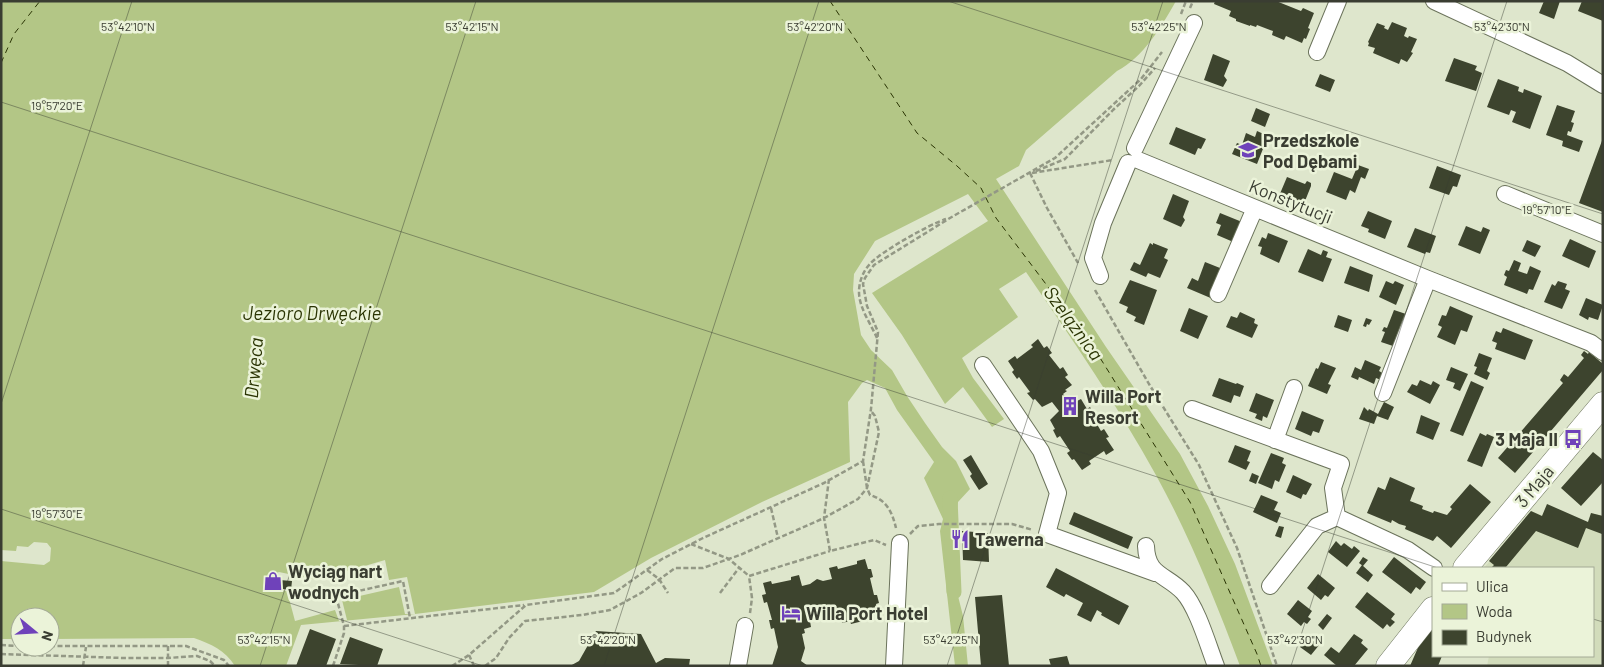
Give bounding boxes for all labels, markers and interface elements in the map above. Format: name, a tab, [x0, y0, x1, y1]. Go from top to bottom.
text: 53°42'10"N	[101, 19, 155, 33]
text: 53°42'15"N	[445, 19, 499, 33]
text: 53°42'20"N	[787, 19, 843, 33]
text: 53°42'25"N	[1131, 19, 1187, 33]
text: 53°42'30"N	[1474, 19, 1530, 33]
text: 19°57'20"E	[31, 98, 83, 112]
place label: Przedszkole Pod Dębami	[1263, 129, 1360, 172]
school or university icon: Przedszkole Pod Dębami	[1237, 139, 1259, 161]
street label: Konstytucji	[1246, 174, 1336, 228]
text: 19°57'10"E	[1522, 202, 1572, 216]
water label: Szelążnica	[1039, 281, 1109, 365]
water label: Jezioro Drwęckie	[243, 301, 381, 324]
water label: Drwęca	[239, 337, 267, 399]
place label: Willa Port Resort	[1085, 385, 1162, 428]
building icon: Willa Port Resort	[1059, 395, 1081, 417]
place label: 3 Maja II	[1495, 428, 1558, 450]
bus stop icon: 3 Maja II	[1562, 428, 1584, 450]
street label: 3 Maja	[1510, 460, 1558, 512]
text: 19°57'30"E	[31, 506, 83, 520]
restaurant icon: Tawerna	[949, 528, 971, 550]
place label: Tawerna	[975, 528, 1044, 550]
place label: Wyciąg nart wodnych	[288, 560, 383, 603]
legend	[1432, 567, 1594, 657]
shop icon: Wyciąg nart wodnych	[262, 570, 284, 592]
text: Ulica	[1476, 577, 1508, 595]
hotel icon: Willa Port Hotel	[780, 602, 802, 624]
place label: Willa Port Hotel	[806, 602, 928, 624]
text: Woda	[1476, 602, 1512, 620]
north arrow	[10, 607, 60, 657]
text: Budynek	[1476, 627, 1532, 645]
text: N	[38, 629, 57, 643]
text: 53°42'15"N	[237, 632, 291, 646]
text: 53°42'20"N	[580, 632, 636, 646]
text: 53°42'25"N	[923, 632, 979, 646]
text: 53°42'30"N	[1267, 632, 1323, 646]

